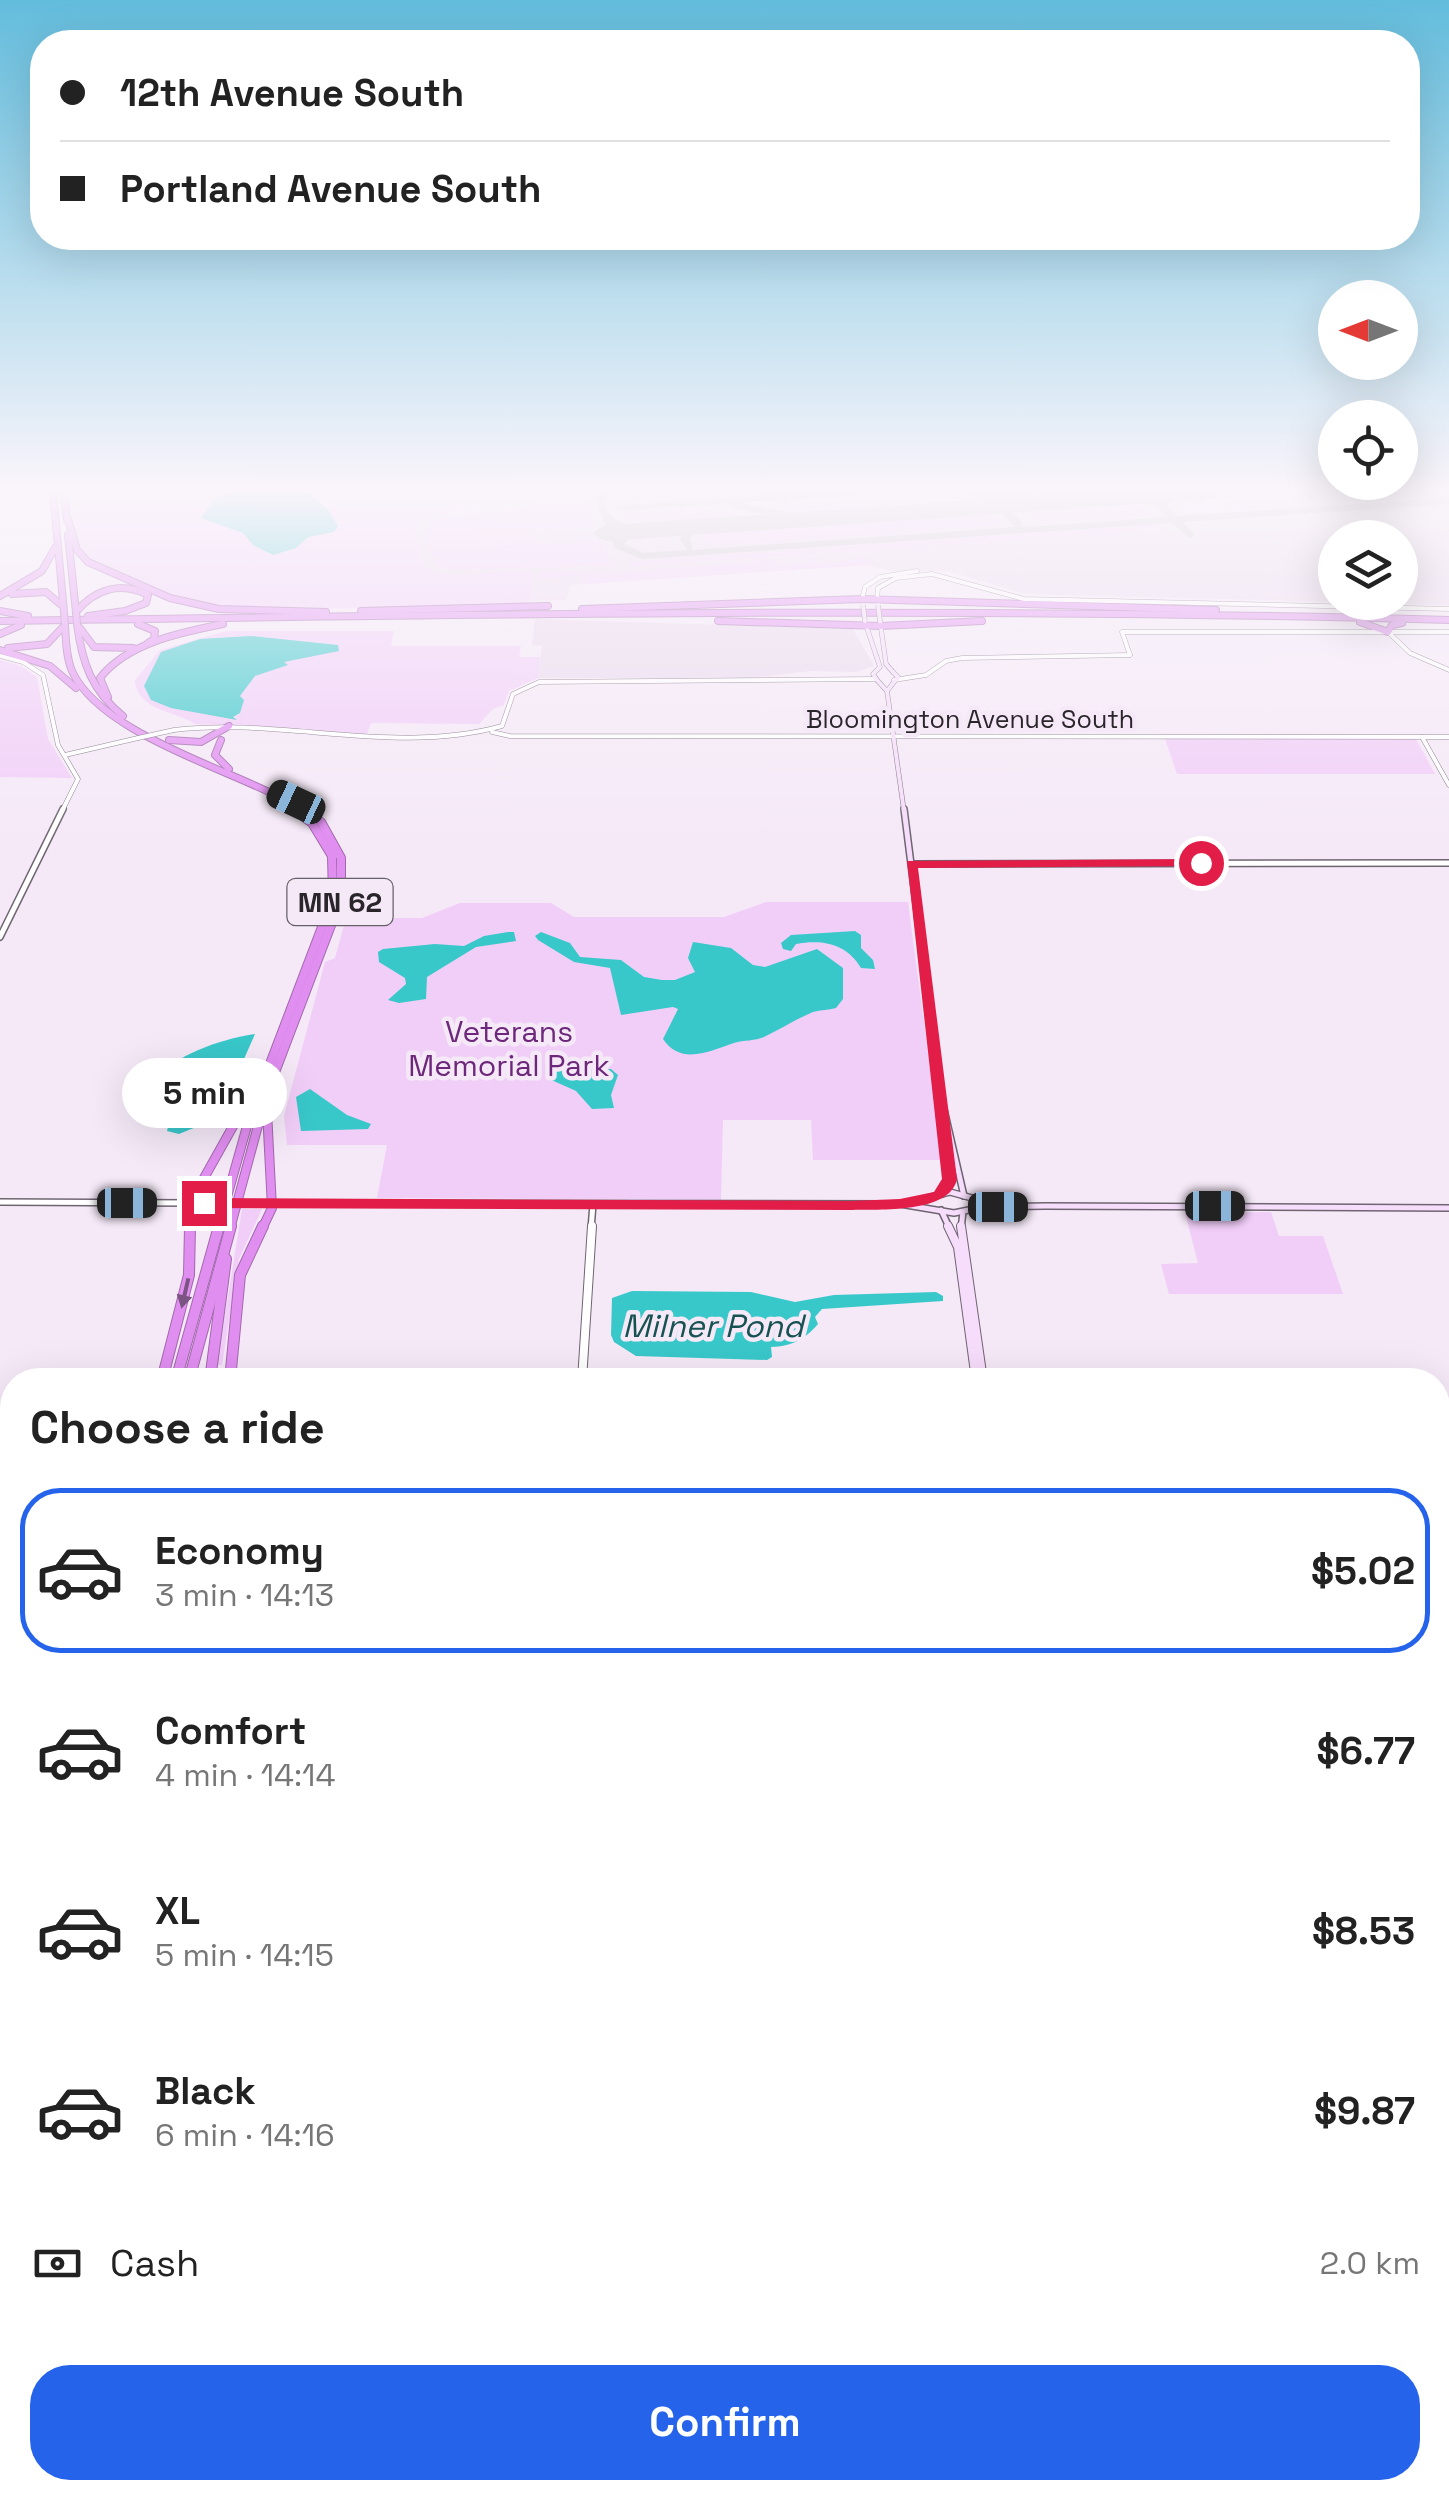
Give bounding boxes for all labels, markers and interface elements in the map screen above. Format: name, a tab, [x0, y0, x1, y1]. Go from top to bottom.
text: 12th Avenue South	[120, 69, 464, 117]
text: Portland Avenue South	[120, 165, 542, 213]
north arrow	[1318, 280, 1418, 380]
map controls	[1318, 280, 1418, 620]
button: locate	[1318, 400, 1418, 500]
button: layers	[1318, 520, 1418, 620]
street label: Bloomington Avenue South	[806, 703, 1134, 735]
car	[262, 776, 330, 828]
route start	[1179, 841, 1224, 886]
road number: MN 62	[288, 879, 392, 925]
park label: Veterans Memorial Park	[408, 1012, 610, 1085]
callout: 5 min	[121, 1058, 286, 1128]
text: 5 min	[163, 1073, 246, 1113]
route end	[182, 1181, 227, 1226]
car	[97, 1188, 157, 1218]
car	[1185, 1191, 1245, 1221]
car	[968, 1192, 1028, 1222]
one-way arrow	[177, 1278, 192, 1309]
water label: Milner Pond	[623, 1306, 807, 1346]
text: Choose a ride	[30, 1399, 325, 1456]
icon: car	[35, 1526, 125, 1616]
text: Economy	[155, 1527, 324, 1575]
text: $5.02	[1311, 1547, 1415, 1595]
text: 3 min · 14:13	[155, 1575, 334, 1615]
icon: car	[35, 1706, 125, 1796]
text: Comfort	[155, 1707, 306, 1755]
text: $6.77	[1316, 1727, 1415, 1775]
text: 4 min · 14:14	[155, 1755, 335, 1795]
icon: car	[35, 1886, 125, 1976]
text: XL	[155, 1887, 200, 1935]
text: $8.53	[1312, 1907, 1415, 1955]
text: 5 min · 14:15	[155, 1935, 334, 1975]
icon: car	[35, 2066, 125, 2156]
text: Black	[155, 2067, 256, 2115]
text: $9.87	[1314, 2087, 1415, 2135]
text: 6 min · 14:16	[155, 2115, 335, 2155]
icon: cash	[30, 2236, 85, 2291]
text: Cash	[110, 2239, 199, 2287]
text: 2.0 km	[1320, 2243, 1420, 2283]
button: Confirm	[30, 2365, 1420, 2480]

